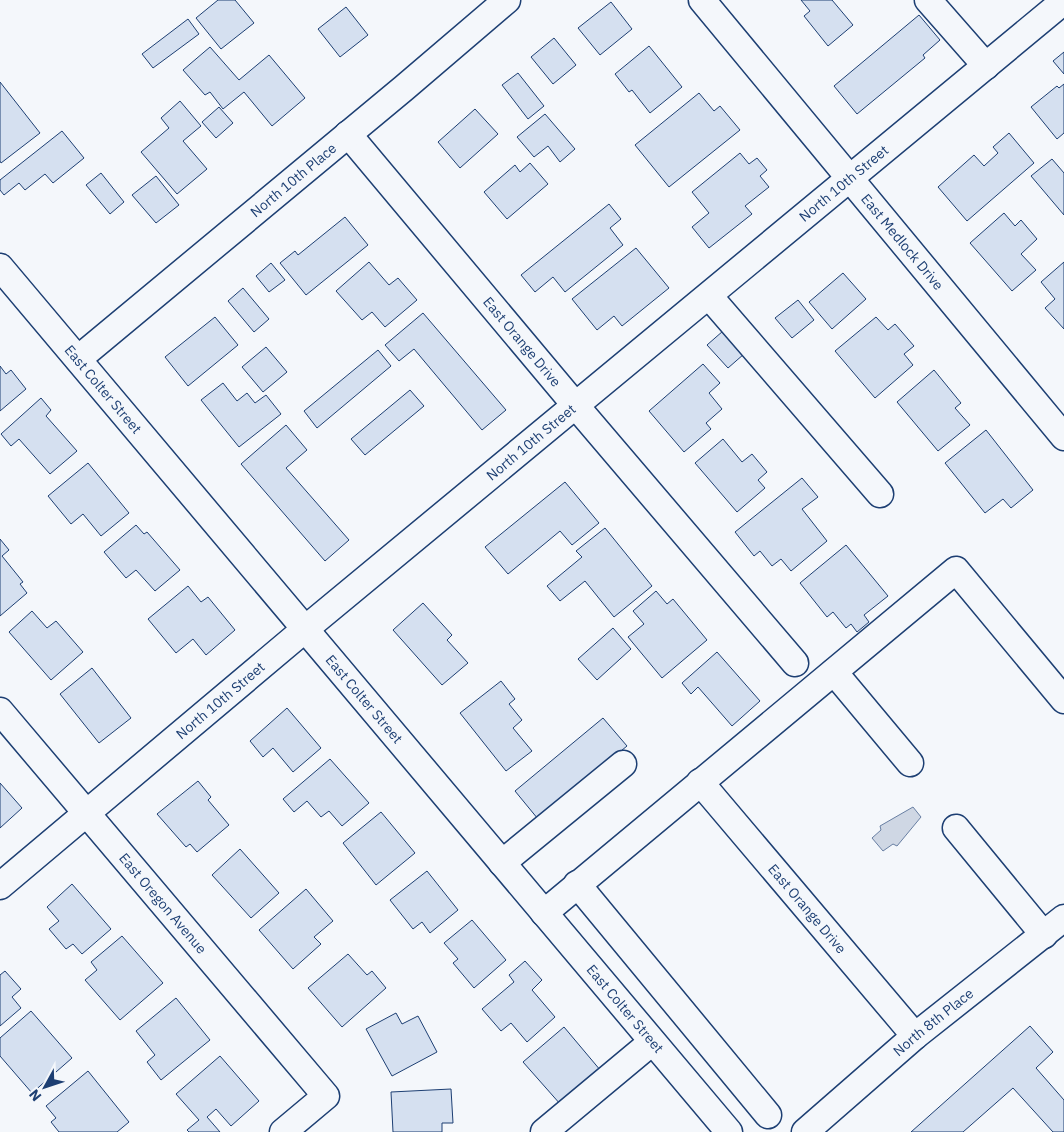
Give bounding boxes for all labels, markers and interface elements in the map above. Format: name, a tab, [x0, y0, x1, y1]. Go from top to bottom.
street label: North 10th Place	[247, 139, 340, 221]
street label: North 10th Street	[795, 141, 892, 226]
street label: East Medlock Drive	[857, 190, 948, 294]
street label: East Orange Drive	[479, 293, 565, 391]
street label: East Colter Street	[61, 341, 146, 437]
street label: North 10th Street	[483, 400, 579, 484]
street label: East Colter Street	[322, 651, 407, 747]
street label: North 10th Street	[172, 658, 268, 743]
street label: East Oregon Avenue	[115, 849, 211, 958]
street label: East Orange Drive	[764, 860, 850, 957]
street label: East Colter Street	[583, 961, 668, 1057]
street label: North 8th Place	[889, 984, 977, 1060]
north arrow	[20, 1062, 70, 1112]
text: N	[25, 1086, 45, 1105]

